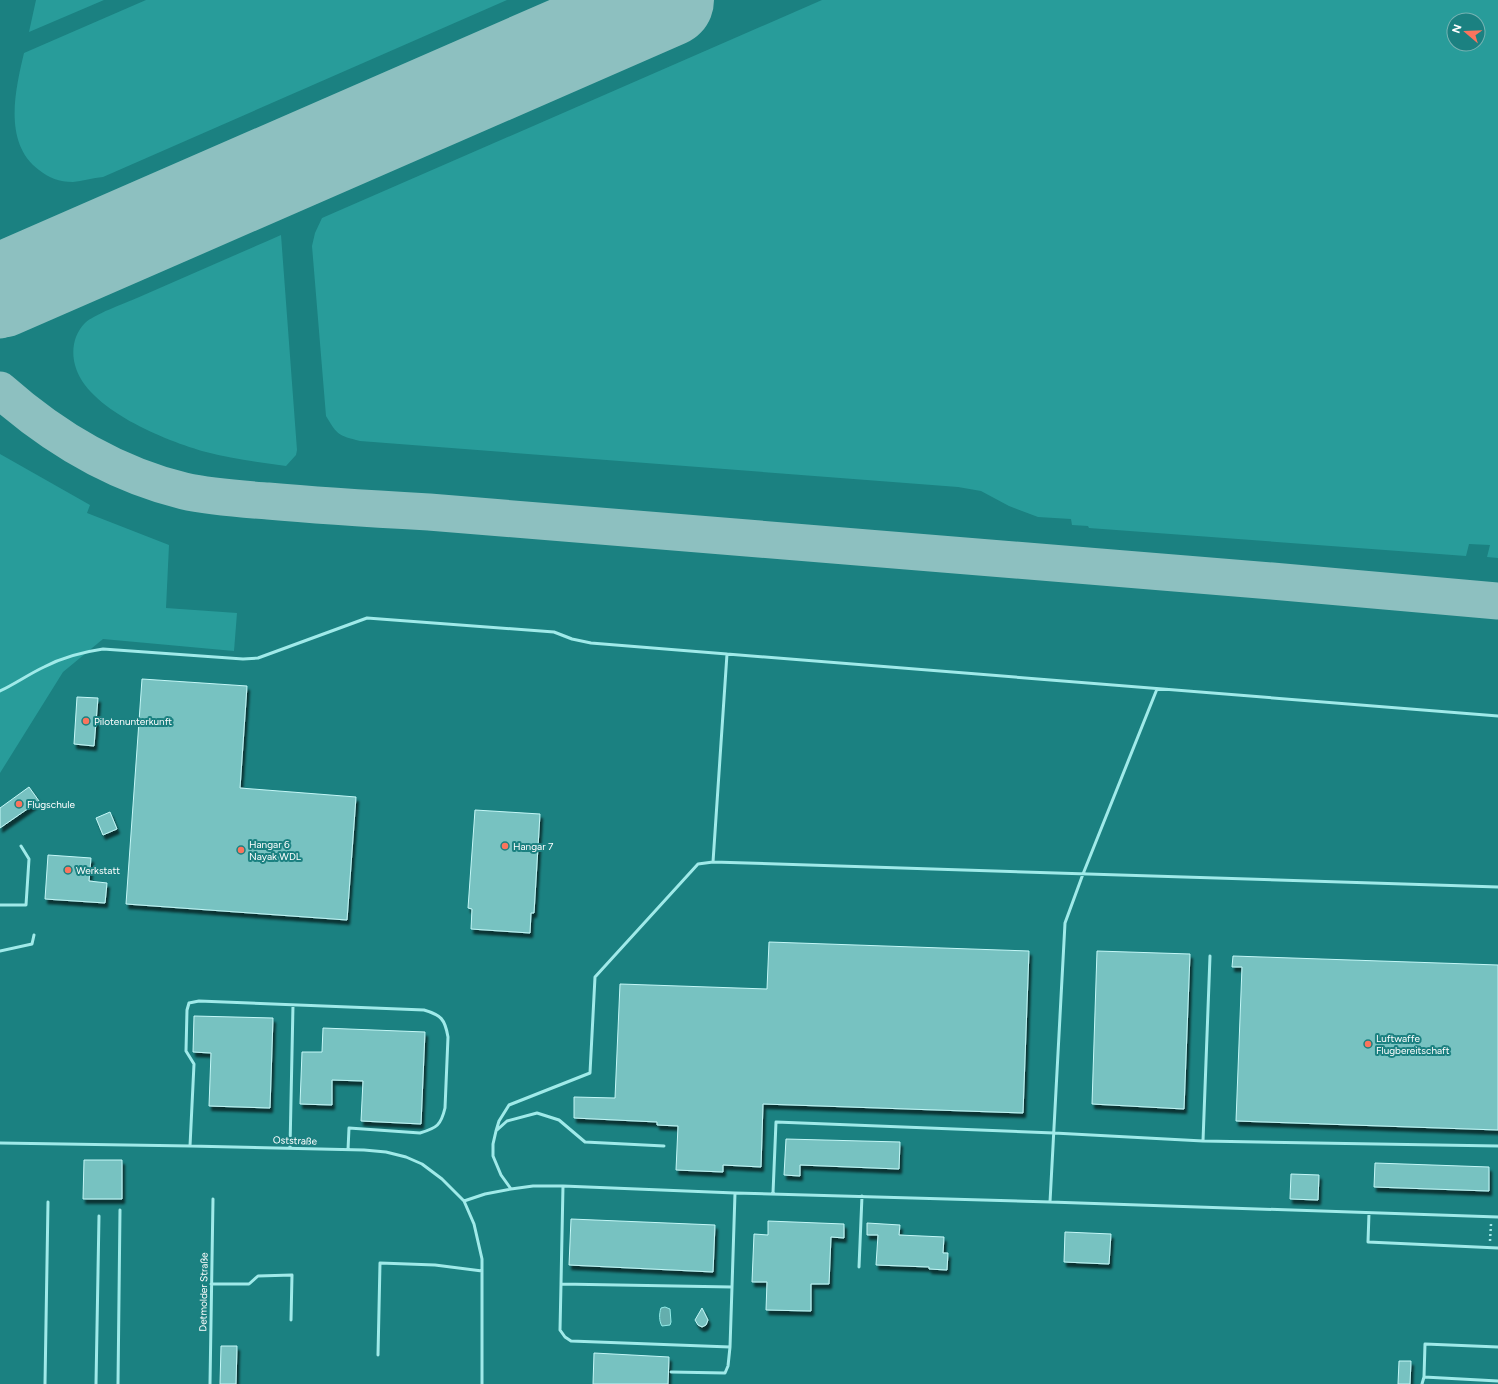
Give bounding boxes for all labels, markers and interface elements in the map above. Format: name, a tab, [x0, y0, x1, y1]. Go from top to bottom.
north arrow	[1446, 12, 1486, 52]
text: N	[1449, 23, 1465, 35]
place label: Pilotenunterkunft	[94, 715, 172, 728]
marker: Pilotenunterkunft	[81, 716, 91, 726]
place label: Flugschule	[27, 798, 76, 811]
marker: Flugschule	[14, 799, 24, 809]
place label: Hangar 6 Nayak WDL	[249, 838, 302, 863]
place label: Hangar 7	[513, 840, 554, 853]
marker: Hangar 7	[500, 841, 510, 851]
marker: Hangar 6 Nayak WDL	[236, 845, 246, 855]
place label: Werkstatt	[76, 864, 120, 877]
marker: Werkstatt	[63, 865, 73, 875]
place label: Luftwaffe Flugbereitschaft	[1376, 1032, 1450, 1057]
marker: Luftwaffe Flugbereitschaft	[1363, 1039, 1373, 1049]
street label: Oststraße	[273, 1133, 318, 1148]
street label: Detmolder Straße	[196, 1252, 211, 1332]

